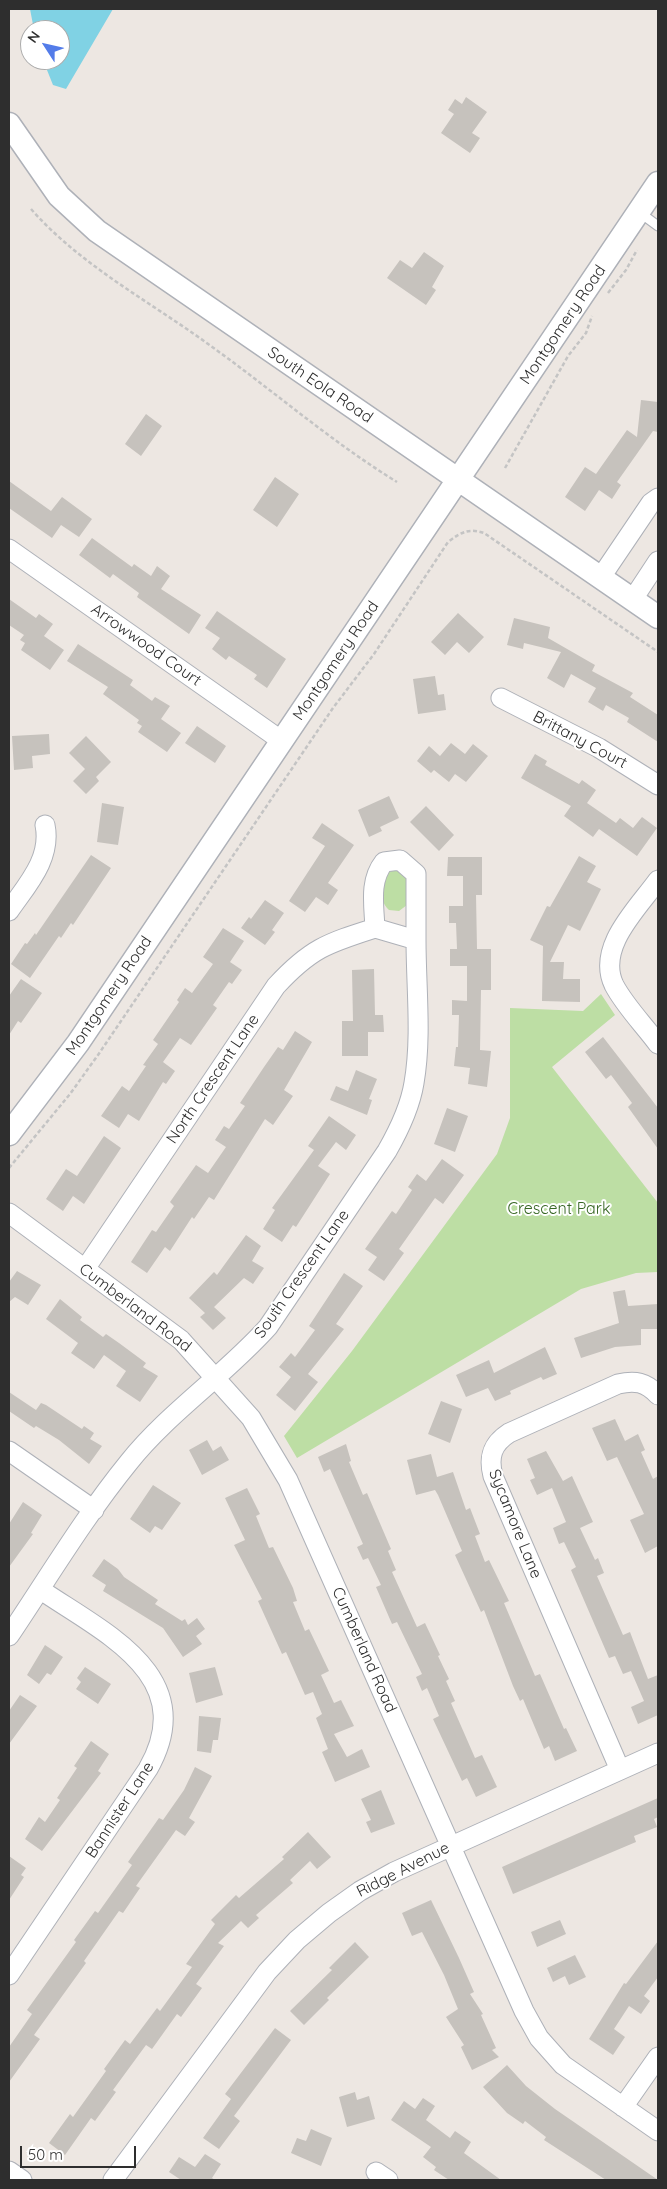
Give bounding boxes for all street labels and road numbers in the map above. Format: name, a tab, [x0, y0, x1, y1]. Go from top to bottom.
street label: Montgomery Road	[516, 262, 610, 388]
street label: South Eola Road	[264, 343, 376, 427]
street label: Montgomery Road	[289, 598, 383, 724]
street label: Arrowwood Court	[87, 600, 205, 690]
street label: Brittany Court	[530, 707, 630, 773]
street label: Montgomery Road	[62, 933, 156, 1059]
street label: North Crescent Lane	[163, 1011, 263, 1147]
street label: South Crescent Lane	[250, 1206, 354, 1342]
street label: Cumberland Road	[75, 1260, 195, 1356]
street label: Sycamore Lane	[484, 1467, 546, 1581]
street label: Cumberland Road	[328, 1584, 400, 1716]
street label: Bannister Lane	[82, 1758, 158, 1862]
street label: Ridge Avenue	[353, 1838, 453, 1902]

